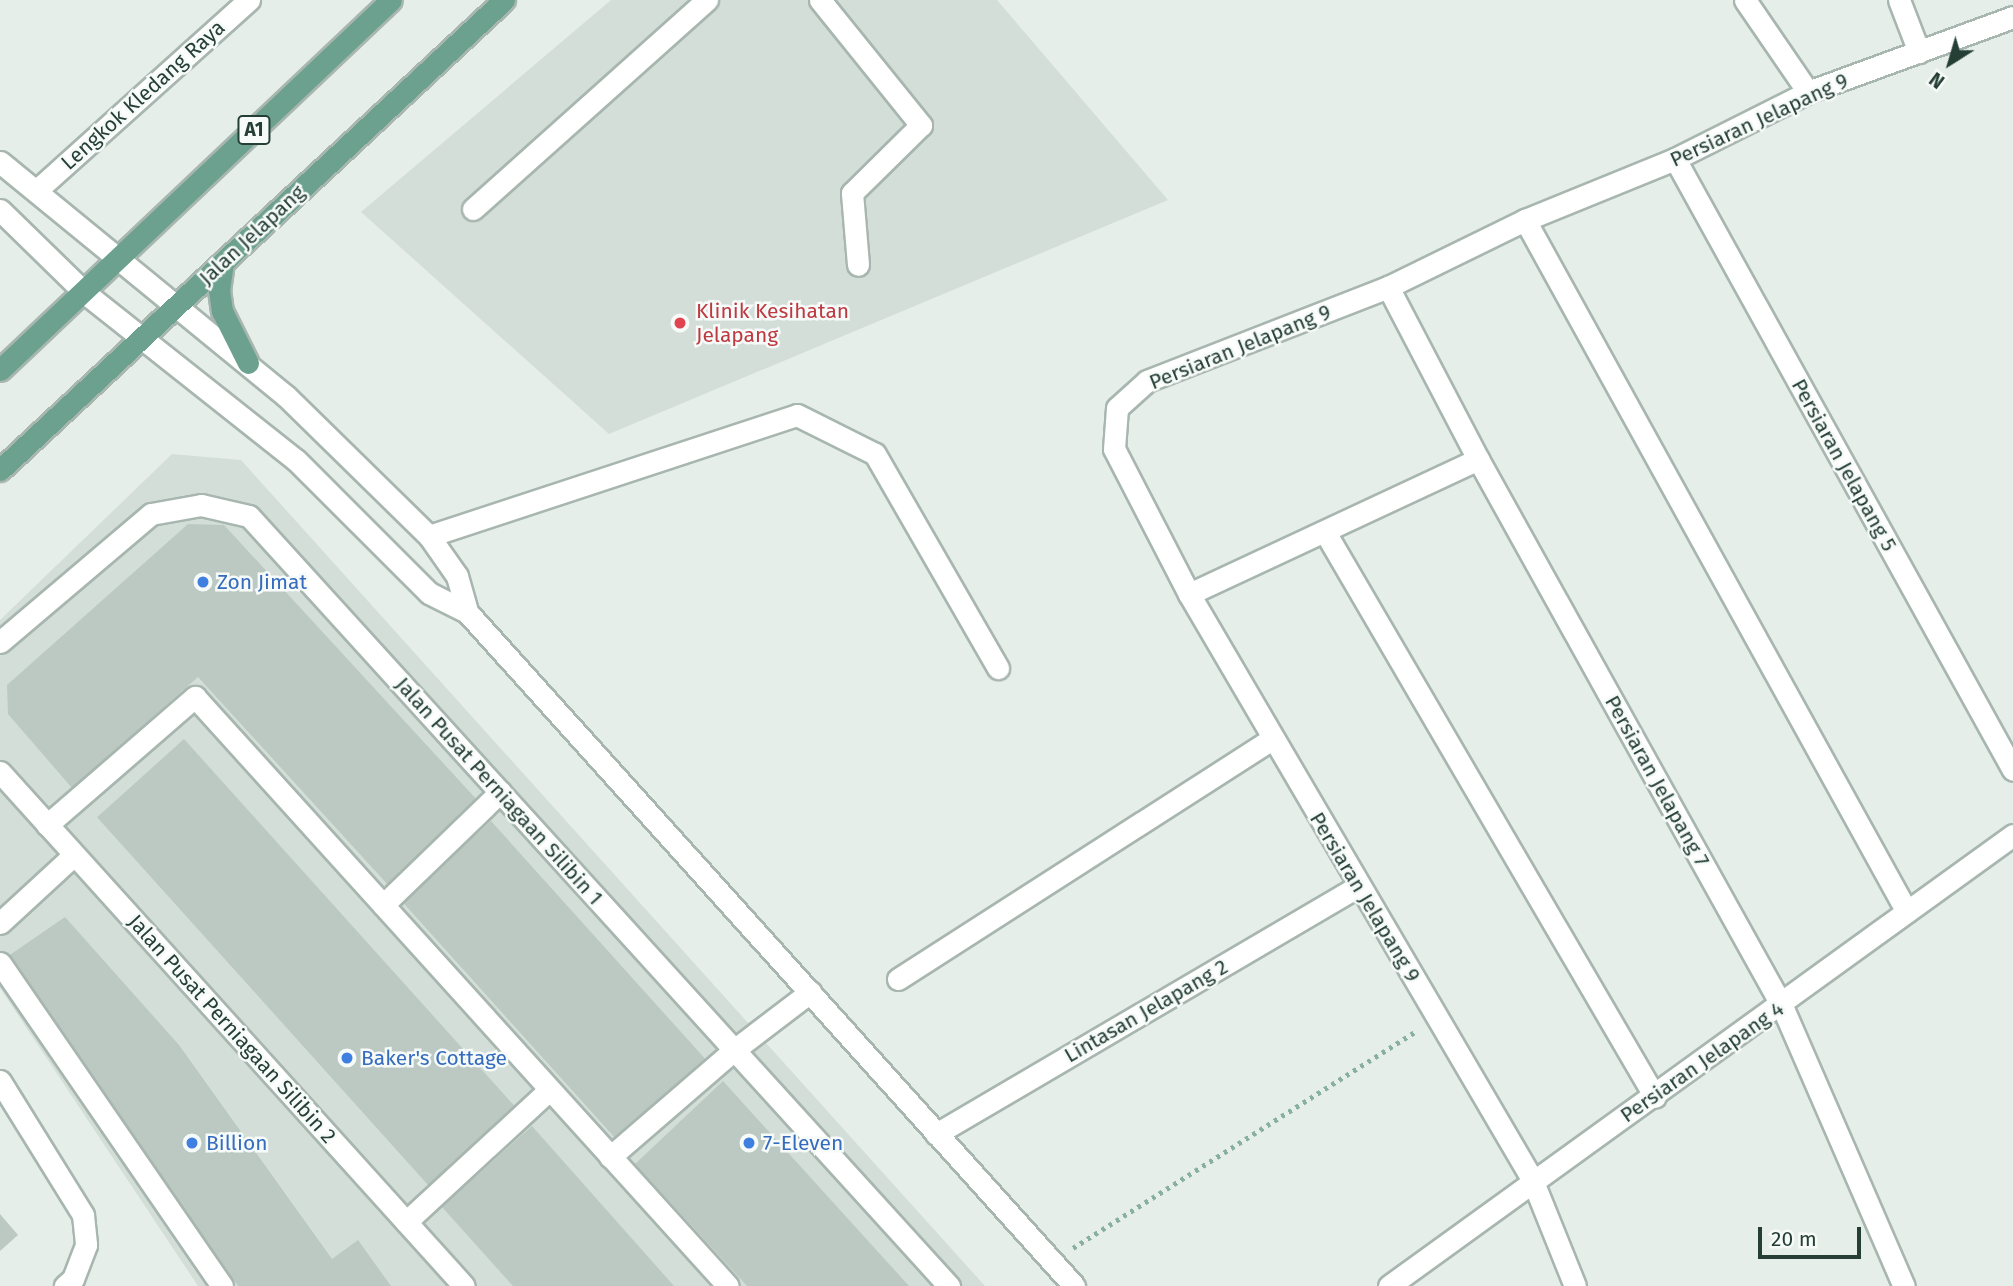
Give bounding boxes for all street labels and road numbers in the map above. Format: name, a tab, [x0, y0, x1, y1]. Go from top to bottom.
street label: Lengkok Kledang Raya	[56, 15, 230, 175]
street label: Persiaran Jelapang 9	[1666, 68, 1852, 172]
road number: A1	[236, 114, 272, 146]
street label: Jalan Jelapang	[194, 180, 310, 290]
street label: Persiaran Jelapang 9	[1146, 299, 1334, 395]
street label: Persiaran Jelapang 5	[1786, 375, 1902, 555]
street label: Jalan Pusat Perniagaan Silibin 1	[390, 672, 608, 910]
street label: Persiaran Jelapang 7	[1599, 691, 1715, 871]
street label: Persiaran Jelapang 9	[1304, 808, 1426, 986]
street label: Jalan Pusat Perniagaan Silibin 2	[123, 910, 341, 1148]
street label: Lintasan Jelapang 2	[1060, 954, 1232, 1068]
street label: Persiaran Jelapang 4	[1615, 996, 1789, 1128]

